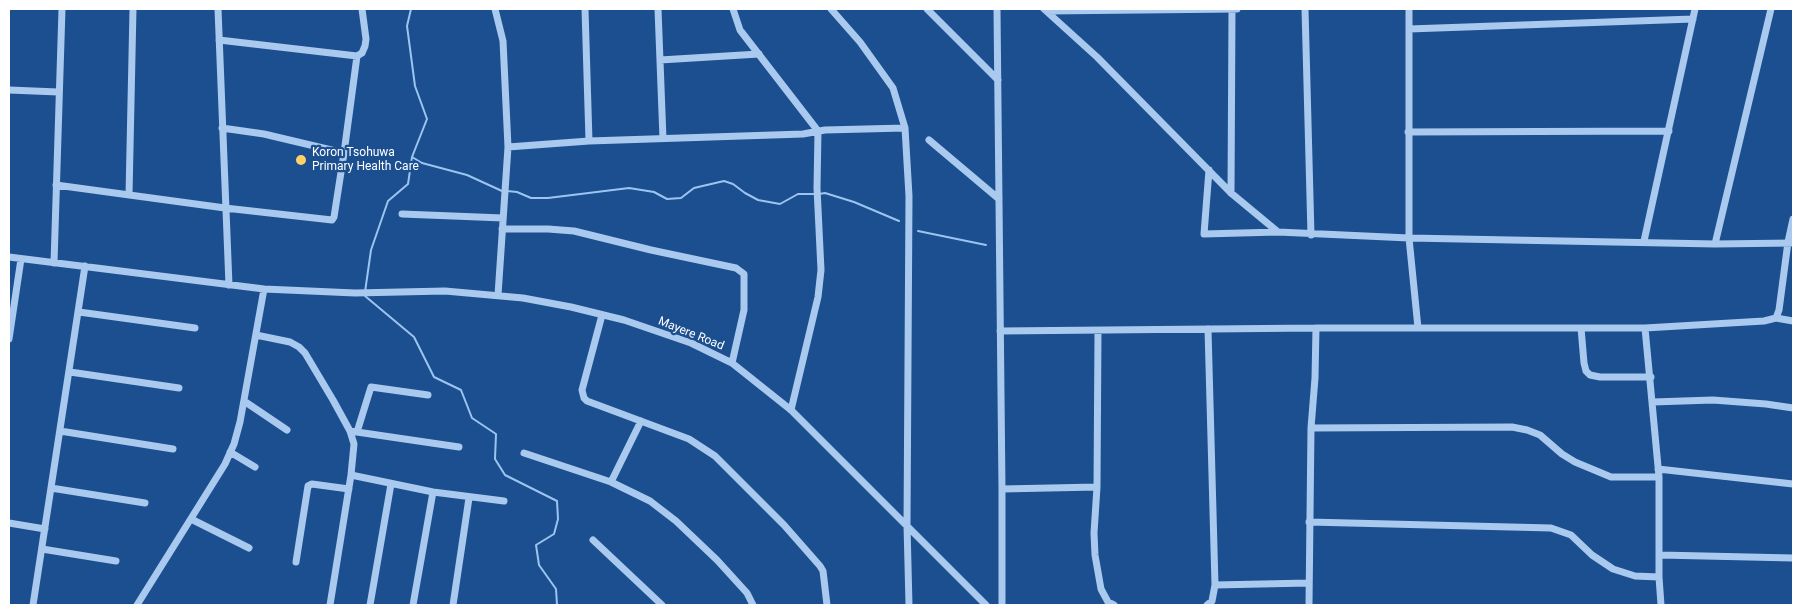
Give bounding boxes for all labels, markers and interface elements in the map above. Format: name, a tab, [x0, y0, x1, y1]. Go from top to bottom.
place label: Koron Tsohuwa Primary Health Care	[312, 146, 419, 174]
marker: Koron Tsohuwa Primary Health Care	[294, 153, 308, 167]
street label: Mayere Road	[656, 314, 726, 354]

